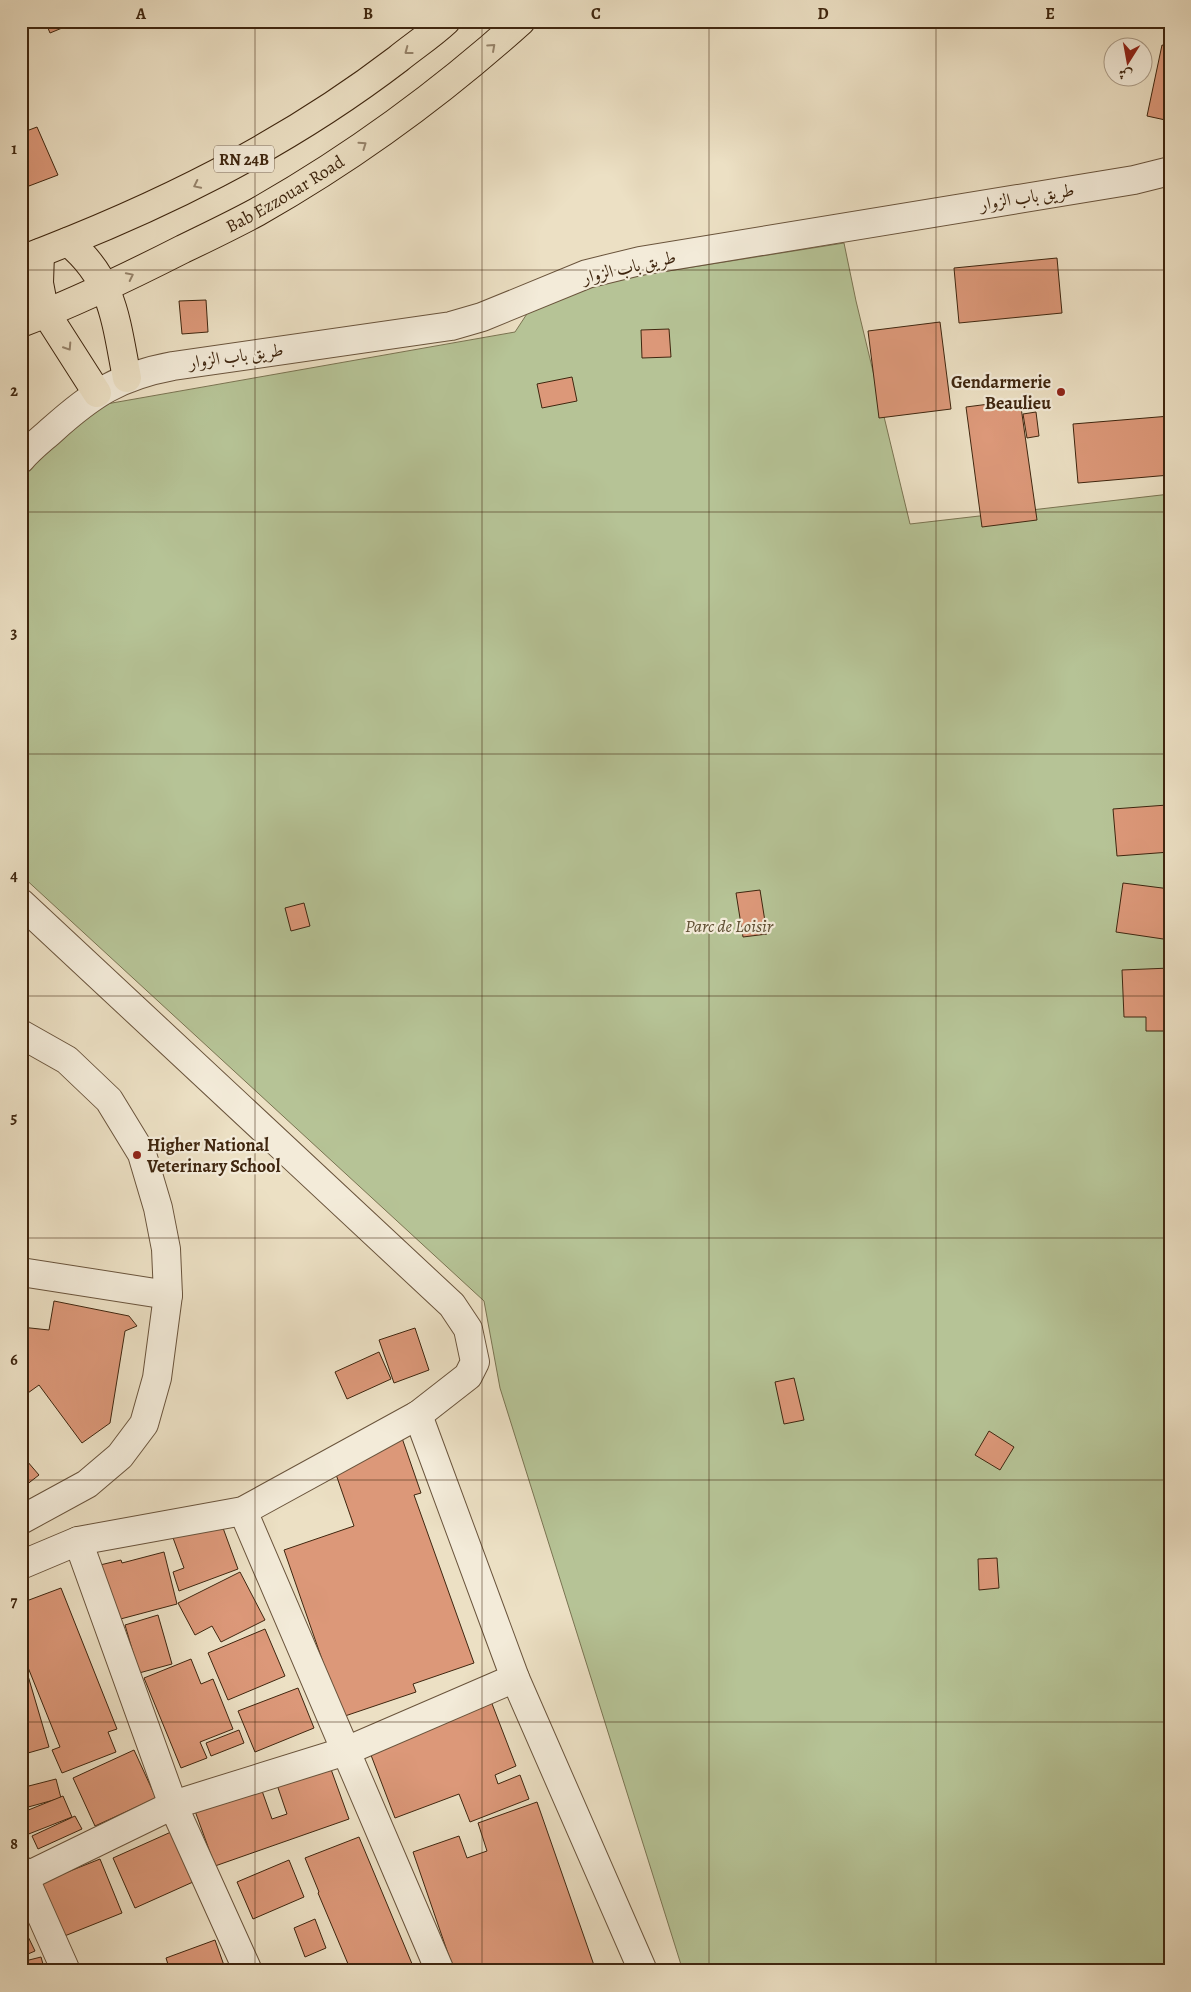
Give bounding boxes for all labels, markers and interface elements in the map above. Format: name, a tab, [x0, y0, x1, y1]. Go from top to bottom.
text: A	[135, 3, 147, 25]
text: B	[363, 3, 373, 25]
text: C	[591, 3, 601, 25]
text: D	[817, 3, 829, 25]
text: E	[1045, 3, 1055, 25]
north arrow	[1104, 38, 1154, 88]
one-way arrow	[487, 44, 496, 53]
one-way arrow	[405, 46, 414, 54]
text: ش	[1117, 64, 1134, 85]
text: 1	[11, 138, 17, 160]
one-way arrow	[358, 142, 367, 151]
road number: RN 24B	[214, 146, 274, 172]
street label: Bab Ezzouar Road	[222, 149, 349, 238]
one-way arrow	[193, 178, 202, 189]
street label: طريق باب الزوار	[976, 178, 1076, 217]
street label: طريق باب الزوار	[578, 245, 678, 290]
one-way arrow	[125, 272, 134, 282]
street label: طريق باب الزوار	[185, 337, 285, 375]
one-way arrow	[62, 341, 71, 351]
place label: Gendarmerie Beaulieu	[951, 370, 1051, 415]
text: 2	[10, 380, 18, 402]
marker: Gendarmerie Beaulieu	[1055, 386, 1067, 398]
text: 3	[11, 622, 18, 644]
text: 4	[10, 865, 18, 887]
park label: Parc de Loisir	[685, 914, 774, 938]
text: 5	[11, 1107, 18, 1129]
place label: Higher National Veterinary School	[146, 1133, 281, 1178]
marker: Higher National Veterinary School	[131, 1149, 143, 1161]
text: 6	[10, 1349, 18, 1371]
text: 7	[11, 1591, 18, 1613]
text: 8	[10, 1833, 18, 1855]

